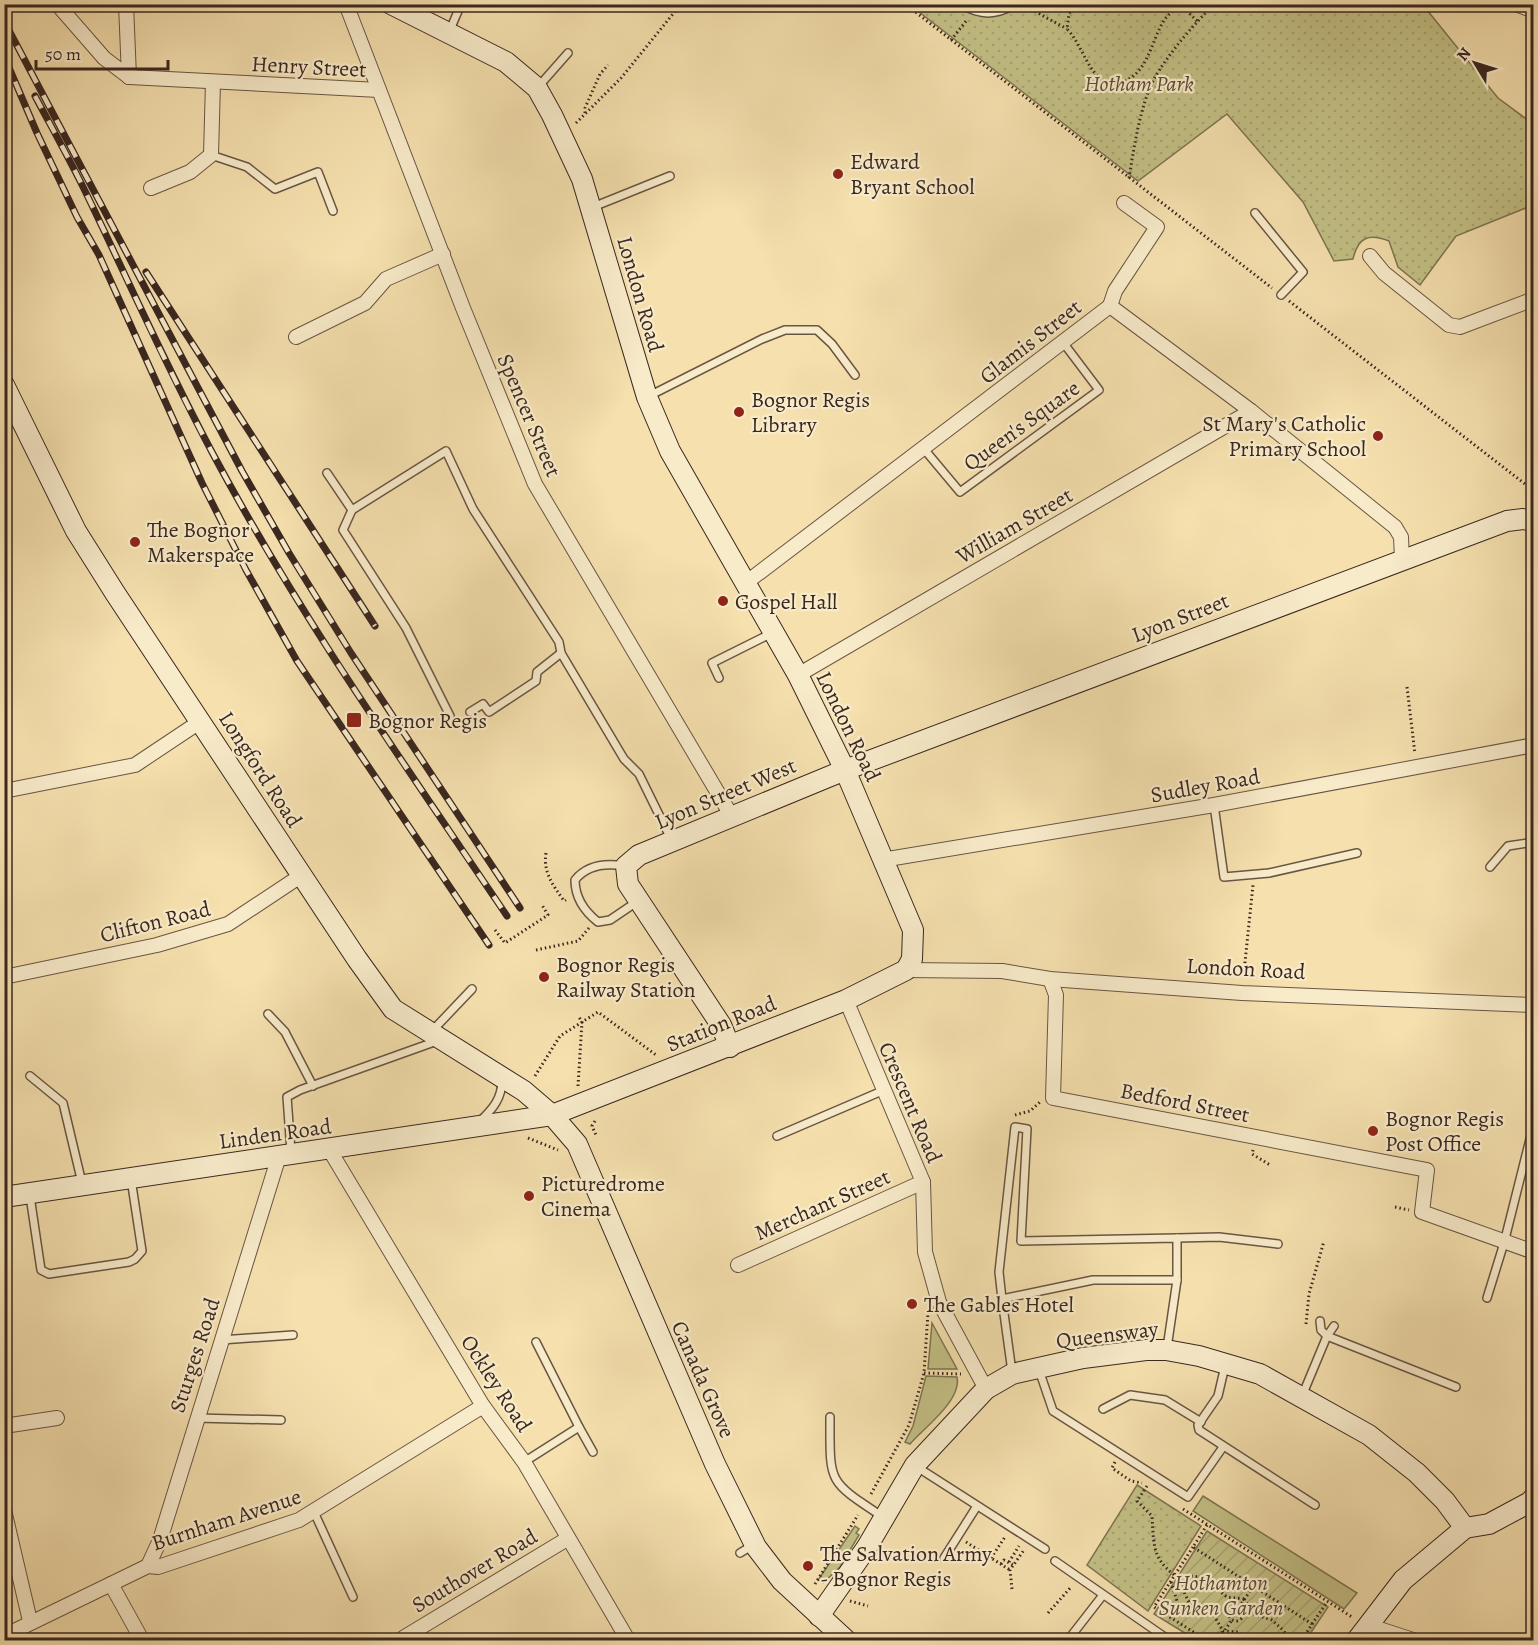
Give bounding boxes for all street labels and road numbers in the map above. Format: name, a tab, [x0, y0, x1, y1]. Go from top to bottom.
street label: Henry Street	[251, 49, 367, 85]
street label: London Road	[609, 233, 671, 356]
street label: Glamis Street	[973, 292, 1088, 391]
street label: Spencer Street	[490, 349, 568, 482]
street label: Queen's Square	[957, 373, 1086, 478]
street label: William Street	[950, 480, 1078, 572]
street label: Lyon Street	[1127, 586, 1233, 650]
street label: London Road	[809, 666, 888, 787]
street label: Longford Road	[211, 706, 309, 834]
street label: Lyon Street West	[650, 751, 801, 837]
street label: Sudley Road	[1148, 762, 1262, 810]
street label: Clifton Road	[97, 894, 214, 950]
street label: London Road	[1186, 951, 1306, 987]
street label: Station Road	[662, 988, 781, 1060]
street label: Crescent Road	[871, 1037, 949, 1168]
street label: Bedford Street	[1118, 1076, 1252, 1130]
street label: Linden Road	[217, 1111, 334, 1157]
street label: Merchant Street	[750, 1162, 895, 1248]
street label: Sturges Road	[162, 1294, 228, 1417]
street label: Queensway	[1054, 1314, 1160, 1356]
street label: Canada Grove	[664, 1316, 742, 1443]
street label: Ockley Road	[453, 1329, 539, 1438]
street label: Burnham Avenue	[148, 1482, 305, 1558]
street label: Southover Road	[406, 1521, 543, 1620]

